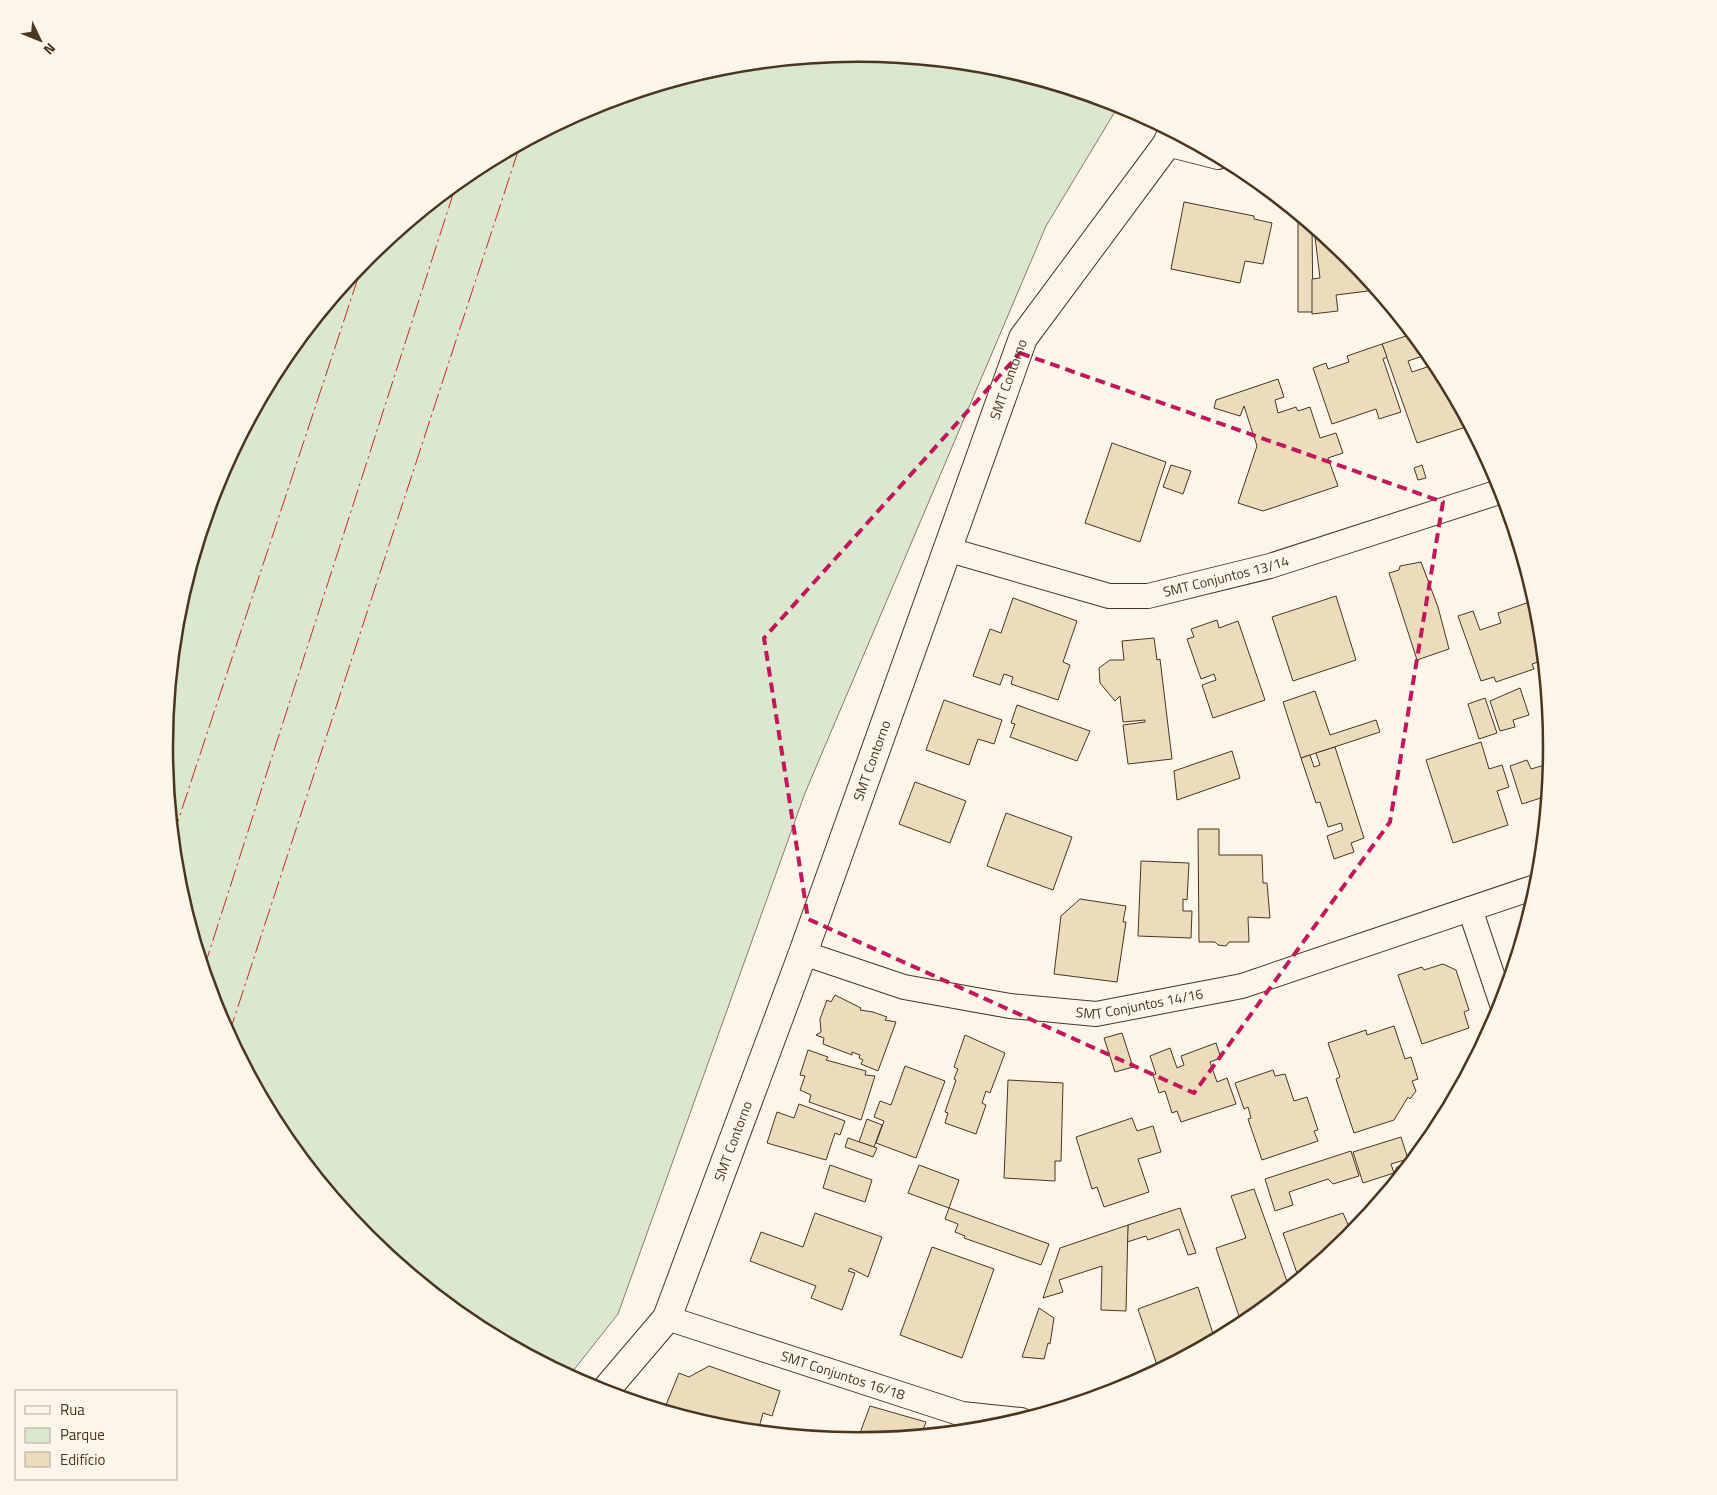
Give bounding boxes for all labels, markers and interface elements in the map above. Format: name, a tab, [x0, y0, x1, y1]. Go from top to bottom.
north arrow	[15, 15, 65, 65]
text: N	[39, 38, 61, 60]
street label: SMT Contorno	[984, 336, 1032, 422]
street label: SMT Conjuntos 13/14	[1161, 550, 1292, 602]
street label: SMT Contorno	[847, 717, 895, 804]
street label: SMT Conjuntos 14/16	[1075, 983, 1205, 1024]
street label: SMT Contorno	[708, 1098, 757, 1184]
street label: SMT Conjuntos 16/18	[778, 1345, 908, 1405]
legend	[15, 1390, 178, 1480]
text: Rua	[60, 1398, 85, 1421]
text: Parque	[60, 1423, 105, 1446]
text: Edifício	[60, 1448, 105, 1471]

